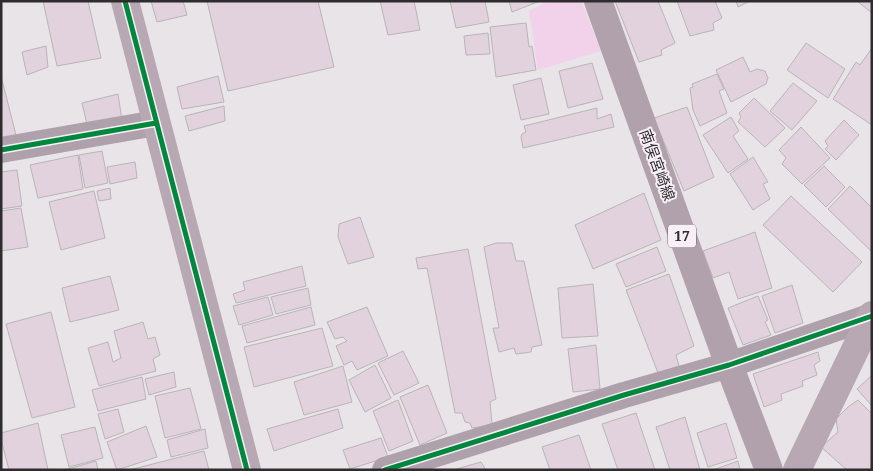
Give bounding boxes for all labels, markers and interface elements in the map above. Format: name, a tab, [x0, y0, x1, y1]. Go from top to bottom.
street label: 南俣宮崎線	[636, 126, 680, 203]
road number: 17	[668, 225, 696, 248]

